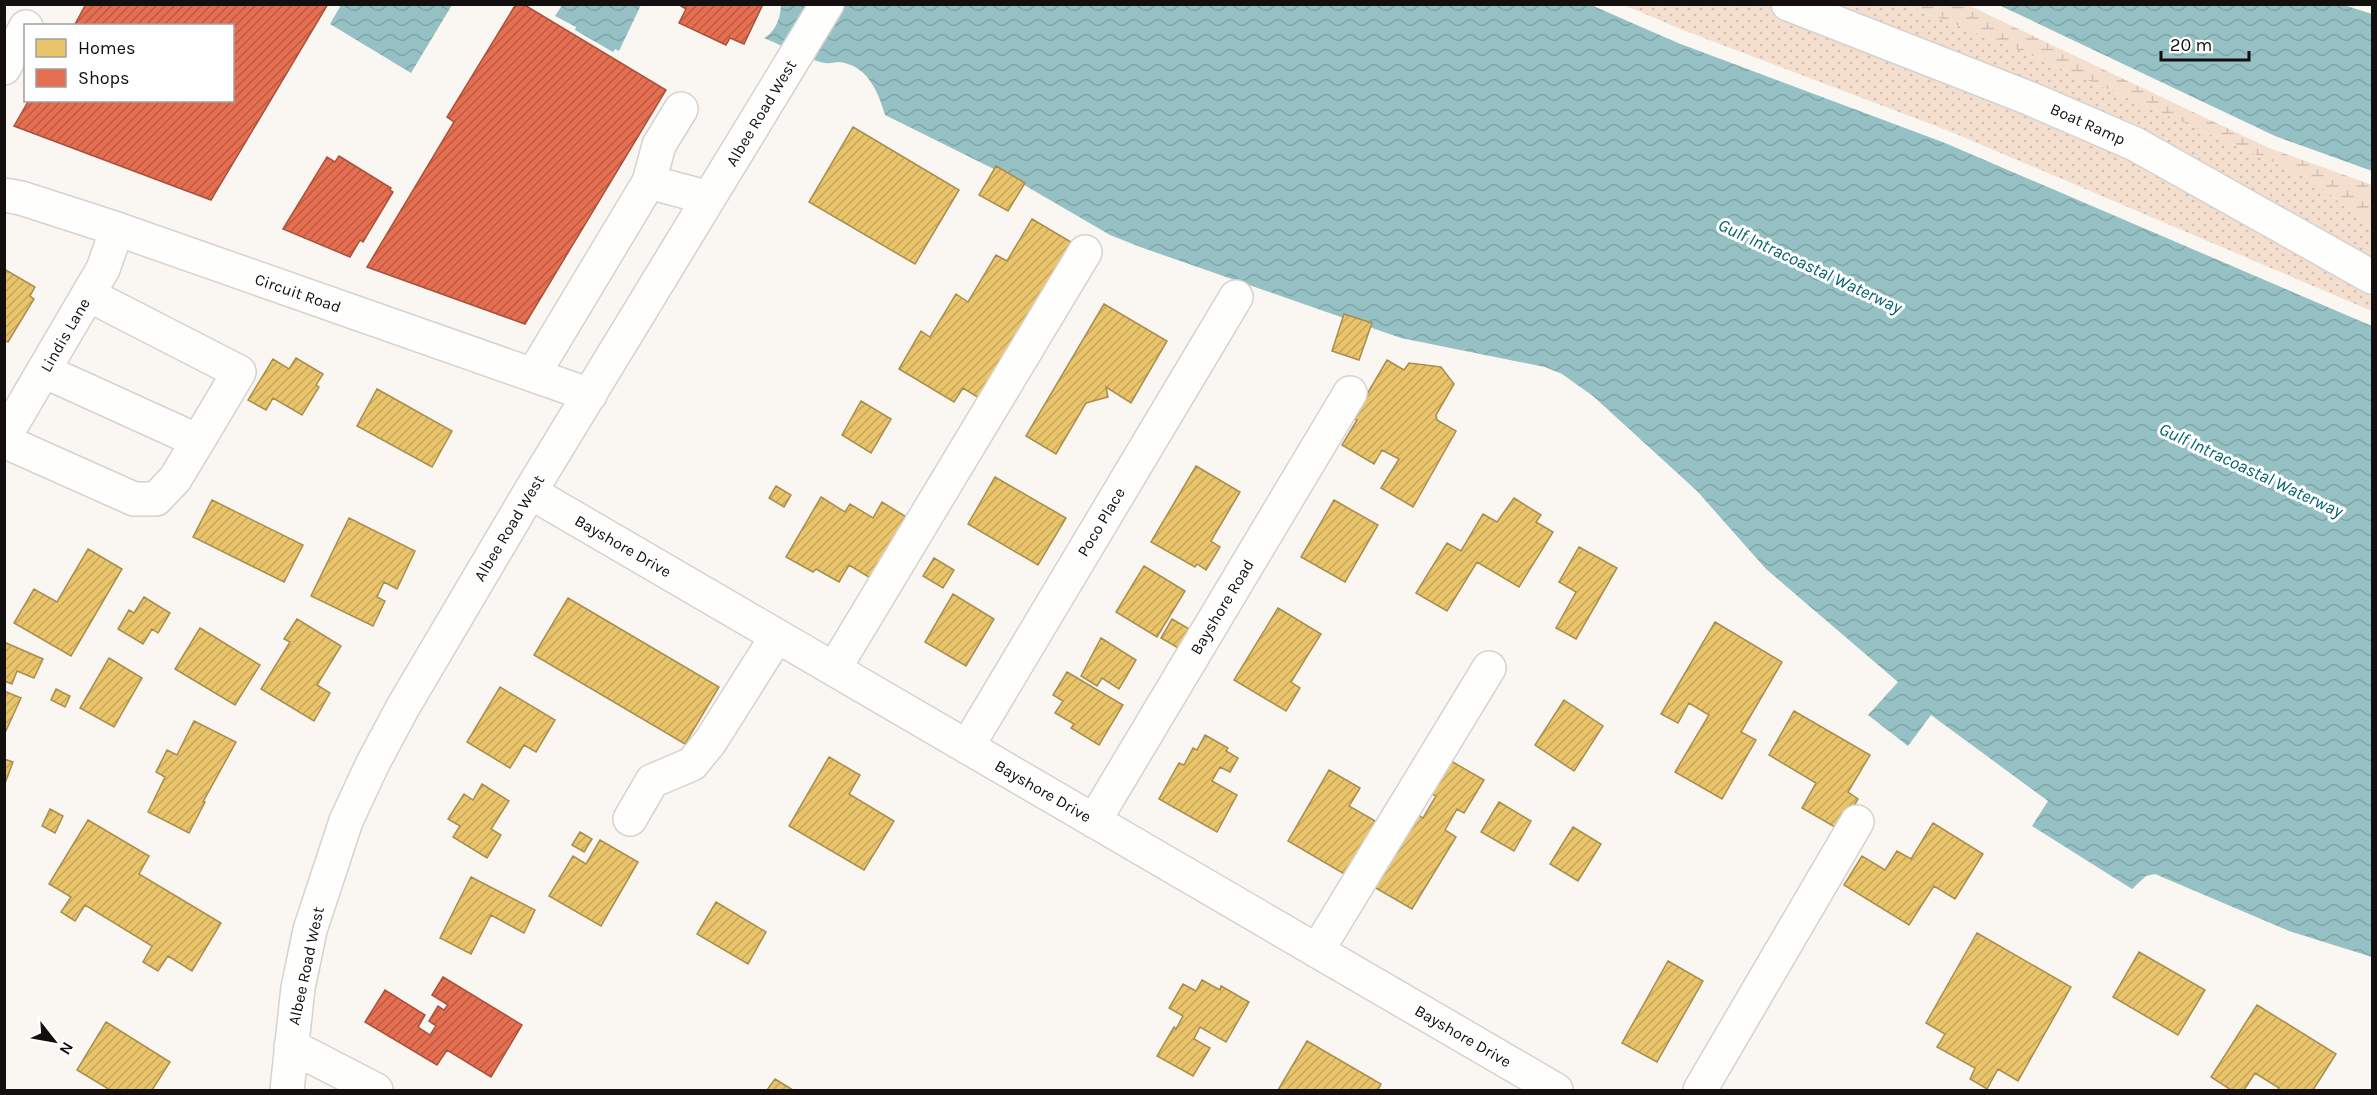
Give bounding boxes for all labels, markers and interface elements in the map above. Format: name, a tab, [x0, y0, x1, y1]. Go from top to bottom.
legend	[24, 24, 234, 102]
scale bar	[2161, 24, 2250, 62]
text: 20 m	[2170, 34, 2212, 56]
text: Homes	[78, 37, 135, 59]
street label: Albee Road West	[722, 56, 800, 170]
text: Shops	[78, 67, 130, 89]
street label: Boat Ramp	[2047, 99, 2129, 149]
water label: Gulf Intracoastal Waterway	[1715, 214, 1907, 319]
street label: Circuit Road	[252, 269, 344, 317]
street label: Lindis Lane	[36, 295, 94, 375]
water label: Gulf Intracoastal Waterway	[2156, 418, 2348, 523]
street label: Albee Road West	[470, 471, 548, 585]
street label: Poco Place	[1073, 484, 1129, 560]
street label: Bayshore Drive	[571, 511, 675, 581]
street label: Bayshore Road	[1186, 556, 1258, 658]
street label: Bayshore Drive	[991, 756, 1095, 826]
street label: Albee Road West	[284, 905, 328, 1027]
street label: Bayshore Drive	[1411, 1001, 1515, 1071]
north arrow	[24, 1011, 84, 1071]
text: N	[55, 1039, 78, 1058]

